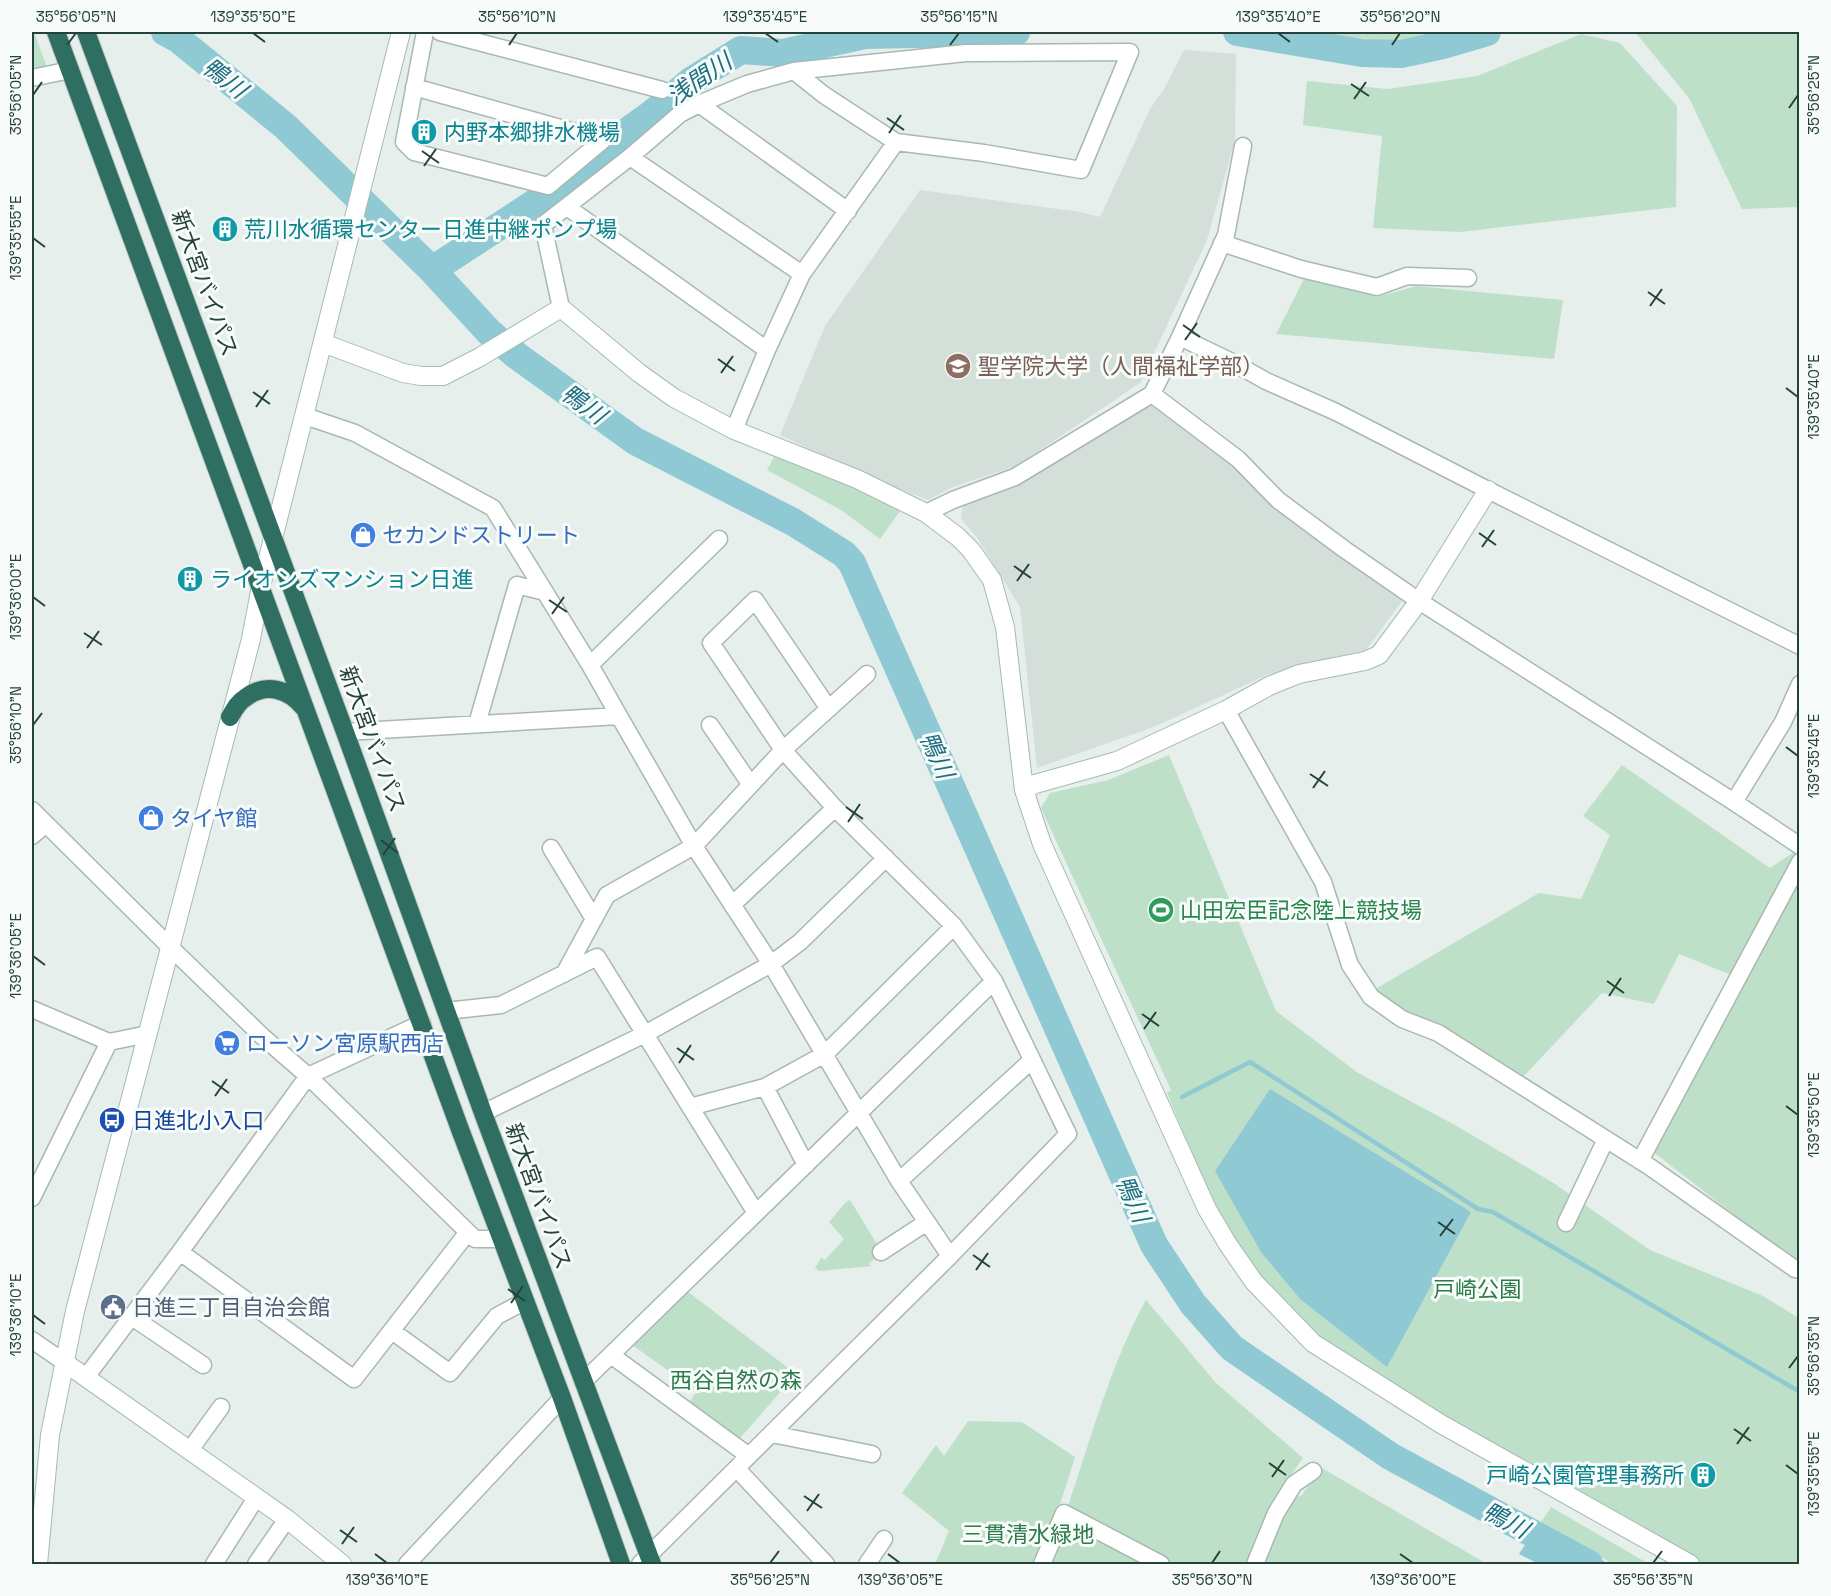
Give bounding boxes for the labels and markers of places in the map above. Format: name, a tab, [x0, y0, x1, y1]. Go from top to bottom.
building icon: 内野本郷排水機場	[409, 117, 439, 147]
place label: 内野本郷排水機場	[444, 118, 620, 146]
building icon: 荒川水循環センター日進中継ポンプ場	[210, 214, 240, 244]
place label: 荒川水循環センター日進中継ポンプ場	[244, 215, 617, 243]
school or university icon: 聖学院大学（人間福祉学部）	[943, 351, 973, 381]
place label: 聖学院大学（人間福祉学部）	[978, 352, 1264, 380]
shop icon: セカンドストリート	[348, 520, 378, 550]
place label: セカンドストリート	[382, 521, 580, 549]
building icon: ライオンズマンション日進	[175, 564, 205, 594]
place label: ライオンズマンション日進	[210, 565, 474, 593]
shop icon: タイヤ館	[136, 803, 166, 833]
place label: タイヤ館	[170, 804, 257, 832]
sports icon: 山田宏臣記念陸上競技場	[1146, 895, 1176, 925]
place label: 山田宏臣記念陸上競技場	[1180, 896, 1422, 924]
supermarket icon: ローソン宮原駅西店	[212, 1028, 242, 1058]
place label: ローソン宮原駅西店	[246, 1029, 444, 1057]
bus stop icon: 日進北小入口	[97, 1105, 127, 1135]
place label: 日進北小入口	[132, 1106, 264, 1134]
public building icon: 日進三丁目自治会館	[98, 1292, 128, 1322]
place label: 日進三丁目自治会館	[132, 1293, 330, 1321]
building icon: 戸崎公園管理事務所	[1688, 1460, 1718, 1490]
place label: 戸崎公園管理事務所	[1486, 1461, 1684, 1489]

